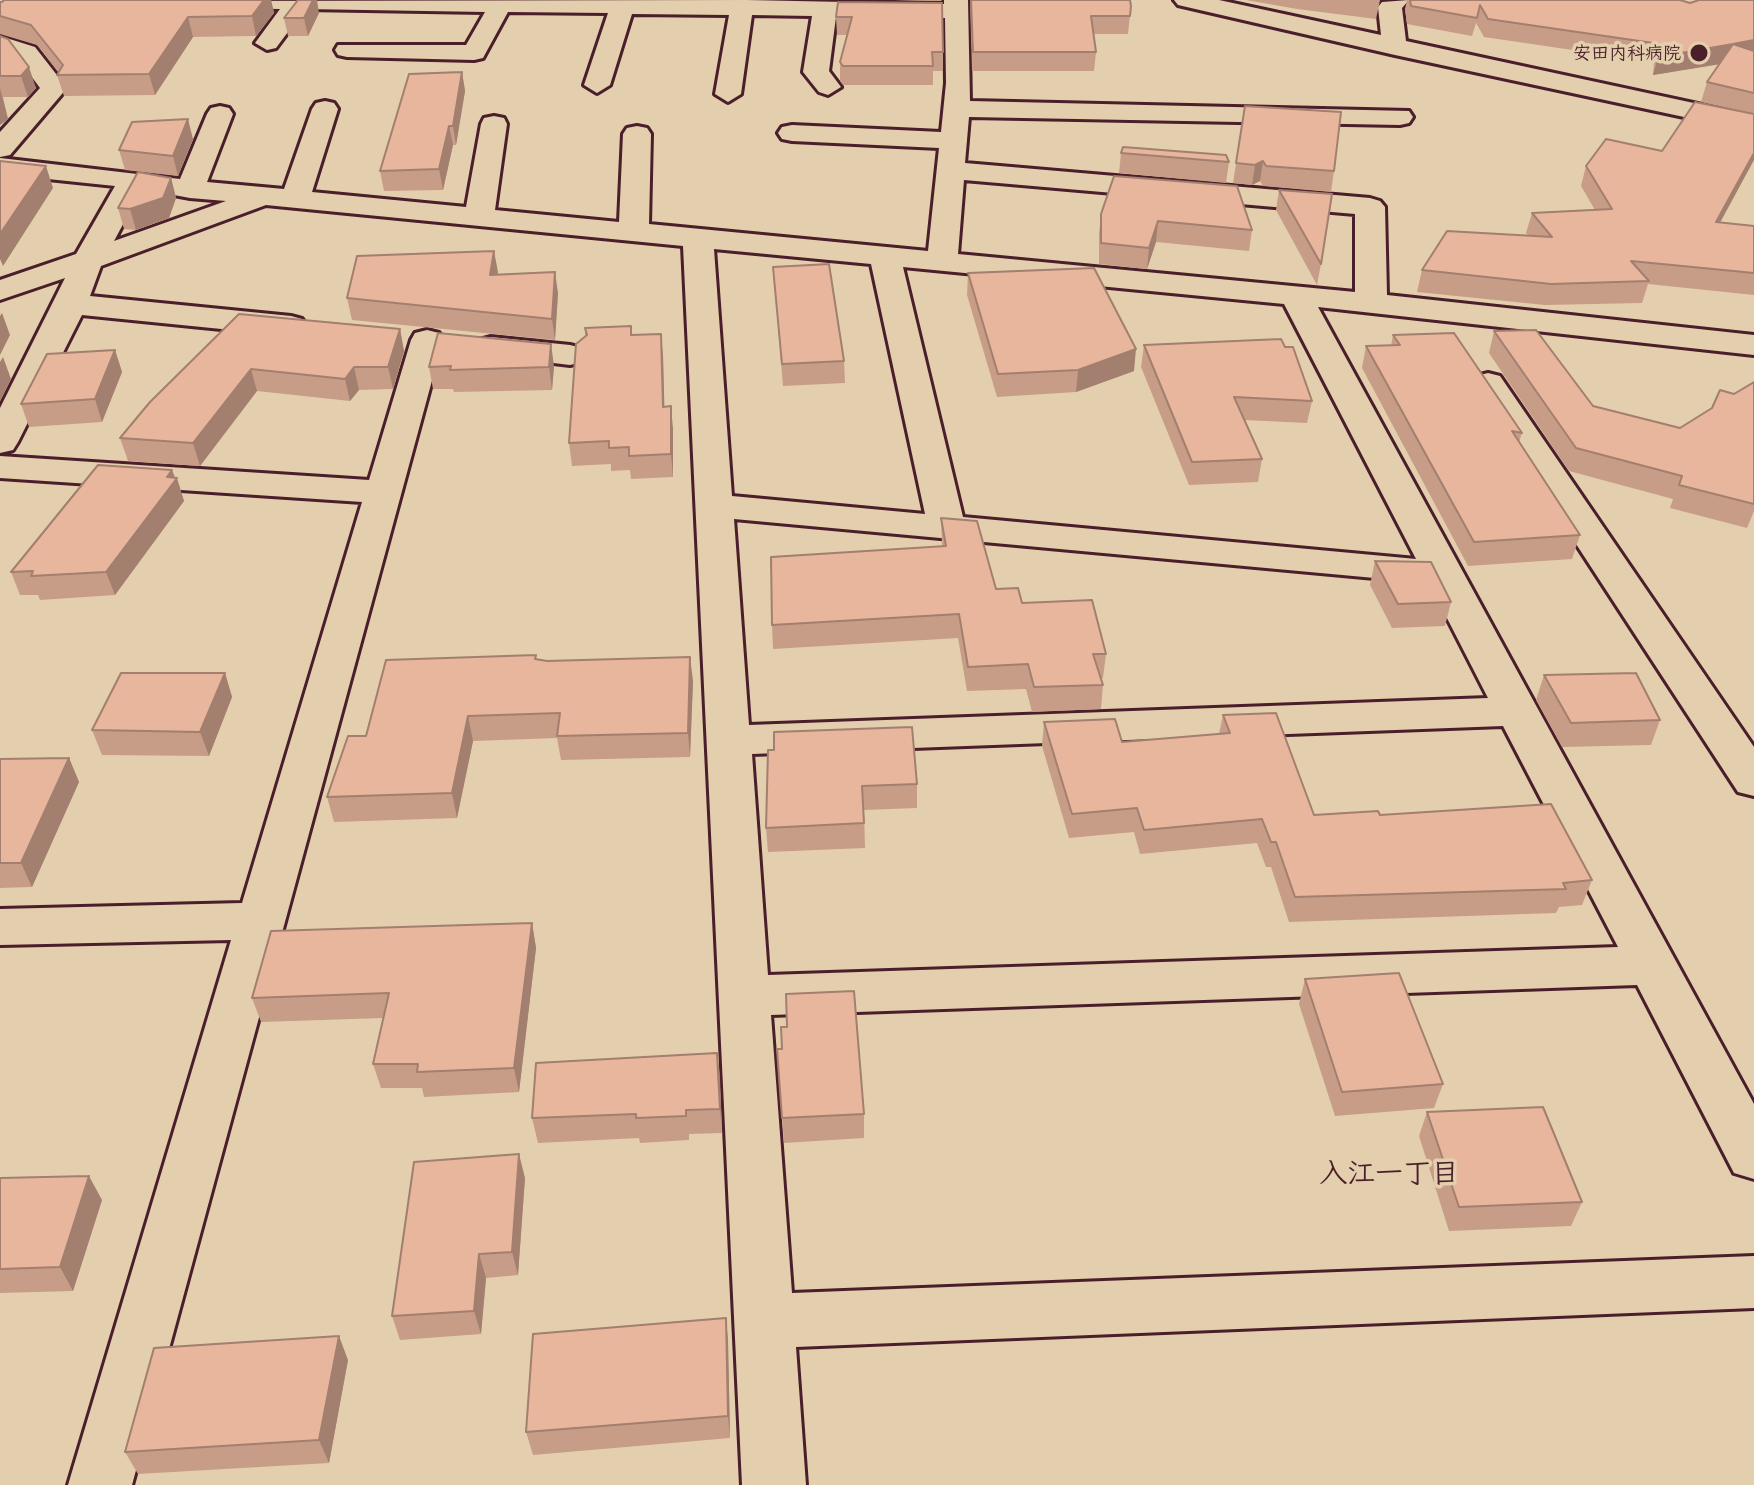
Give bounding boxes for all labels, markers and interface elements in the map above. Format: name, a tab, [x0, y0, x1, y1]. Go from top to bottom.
place label: 安田内科病院	[1573, 42, 1681, 64]
marker: 安田内科病院	[1688, 42, 1710, 64]
district label: 入江一丁目	[1319, 1156, 1459, 1190]

